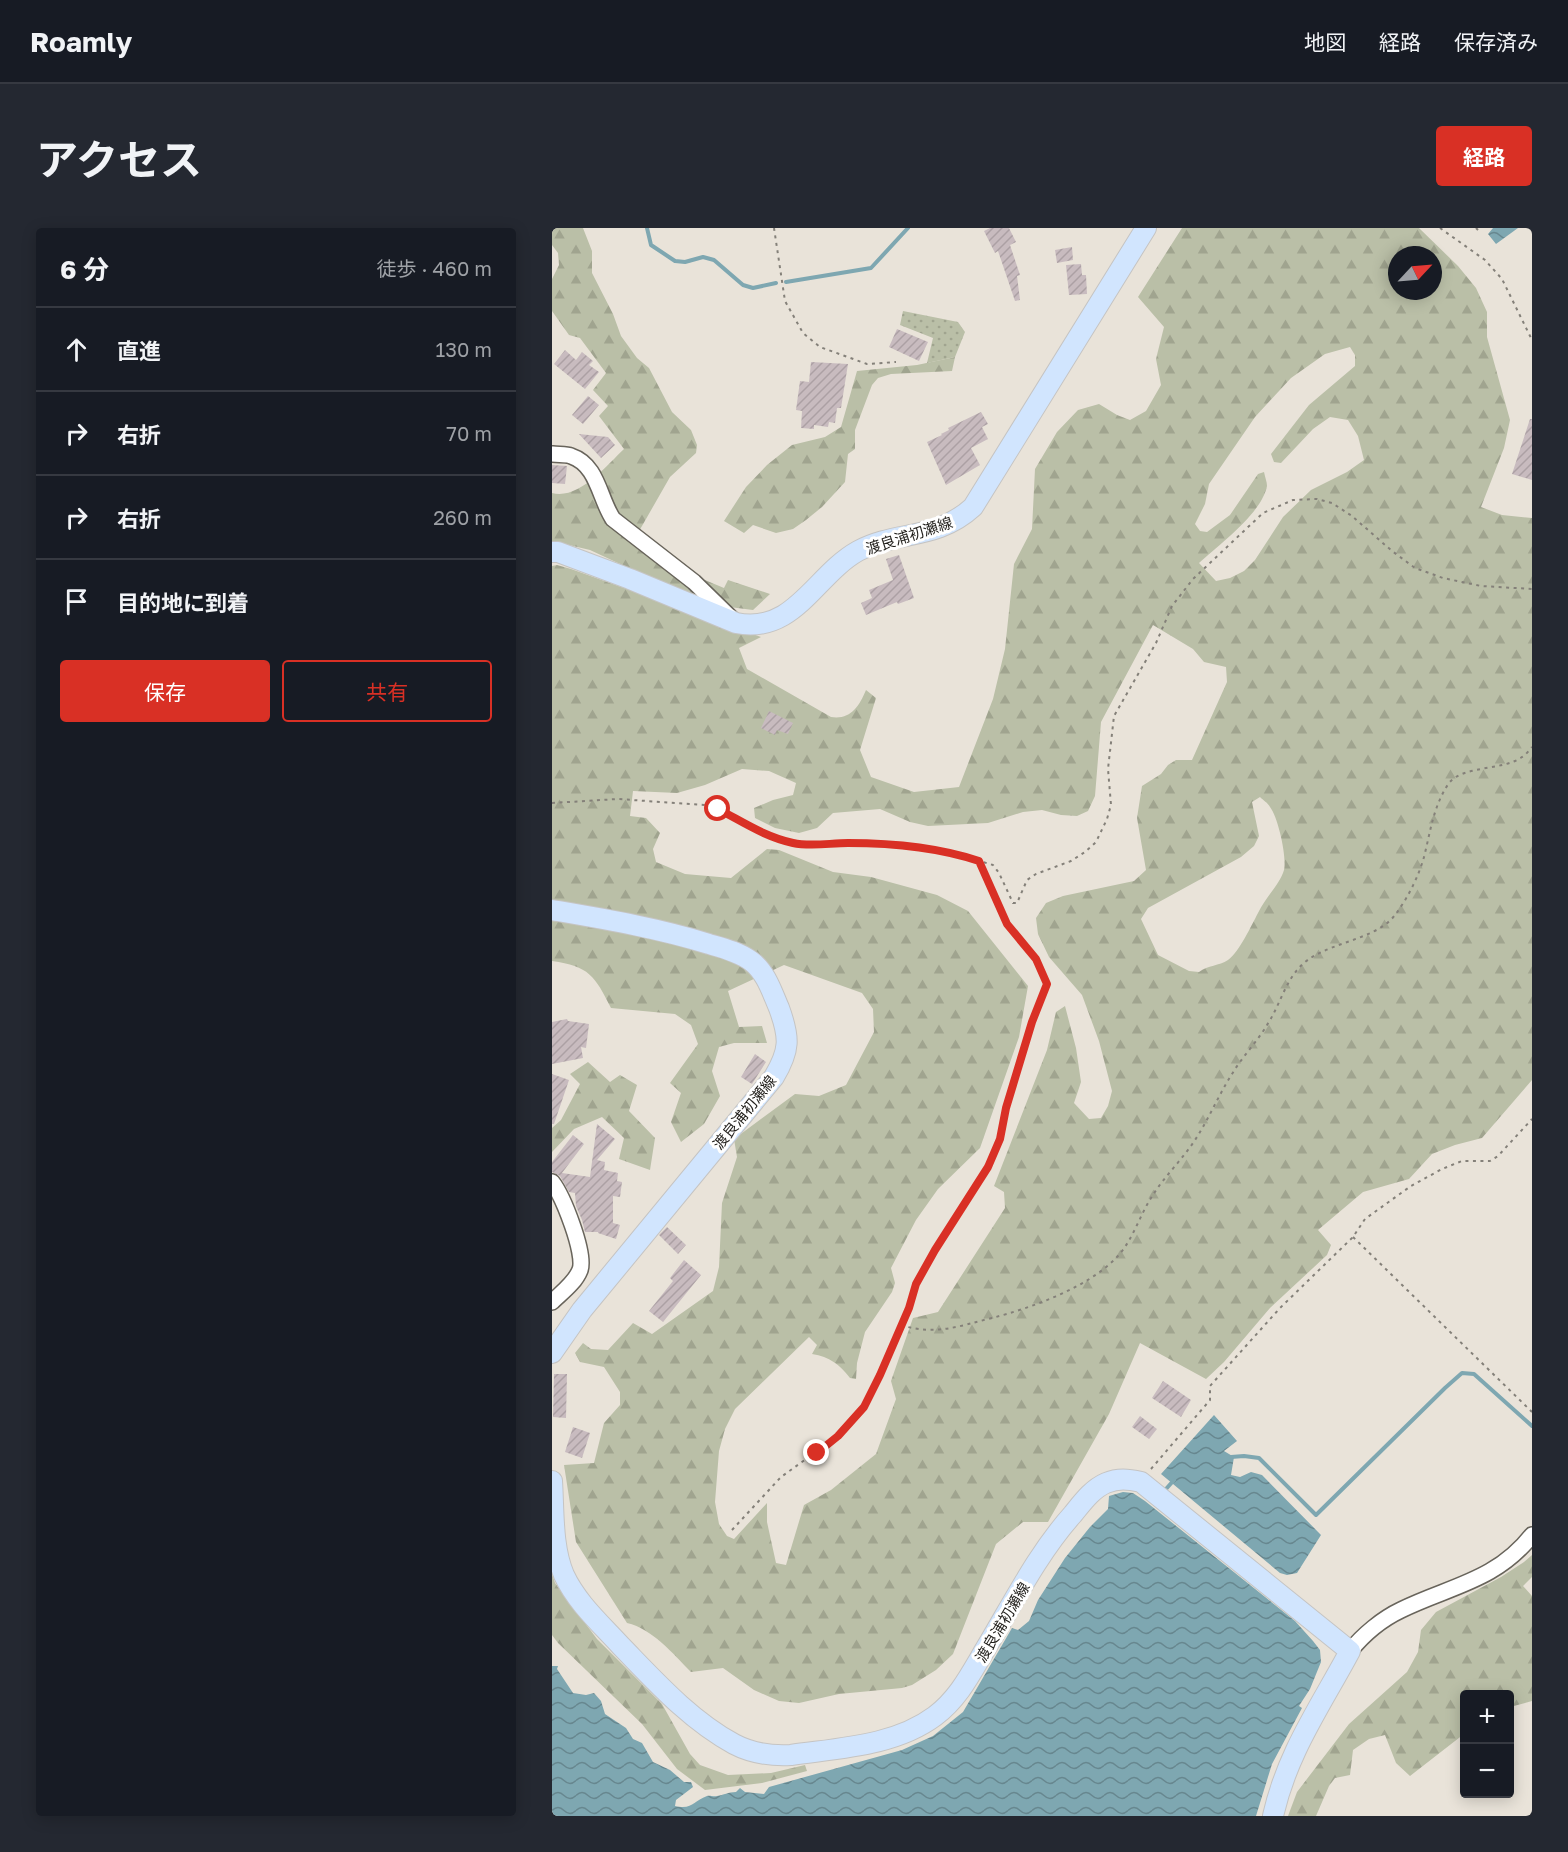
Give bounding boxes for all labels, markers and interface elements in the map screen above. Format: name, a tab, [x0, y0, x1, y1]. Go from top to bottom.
text: Roamly	[30, 25, 132, 58]
text: 地図	[1304, 29, 1346, 55]
text: 経路	[1379, 29, 1421, 55]
text: 保存済み	[1454, 29, 1538, 55]
button: 経路	[1436, 126, 1532, 186]
text: アクセス	[36, 134, 202, 184]
north arrow	[1388, 246, 1442, 300]
text: 6 分	[60, 254, 109, 285]
text: 徒歩 · 460 m	[377, 256, 492, 280]
icon: ahead	[60, 333, 93, 366]
text: 直進	[117, 337, 161, 364]
text: 130 m	[436, 337, 492, 361]
icon: right	[60, 417, 93, 450]
text: 右折	[117, 421, 161, 448]
text: 70 m	[446, 421, 492, 445]
icon: right	[60, 501, 93, 534]
text: 右折	[117, 505, 161, 532]
text: 260 m	[433, 505, 492, 529]
street label: 渡良浦初瀬線	[863, 513, 955, 557]
icon: arrive	[60, 585, 93, 618]
text: 目的地に到着	[117, 589, 249, 616]
button: 保存	[60, 660, 270, 722]
button: 共有	[282, 660, 492, 722]
route start	[704, 795, 730, 821]
street label: 渡良浦初瀬線	[709, 1071, 779, 1153]
route end	[803, 1439, 829, 1465]
street label: 渡良浦初瀬線	[971, 1579, 1033, 1665]
map controls	[1460, 1690, 1514, 1798]
button: +	[1460, 1690, 1514, 1744]
button: −	[1460, 1744, 1514, 1798]

